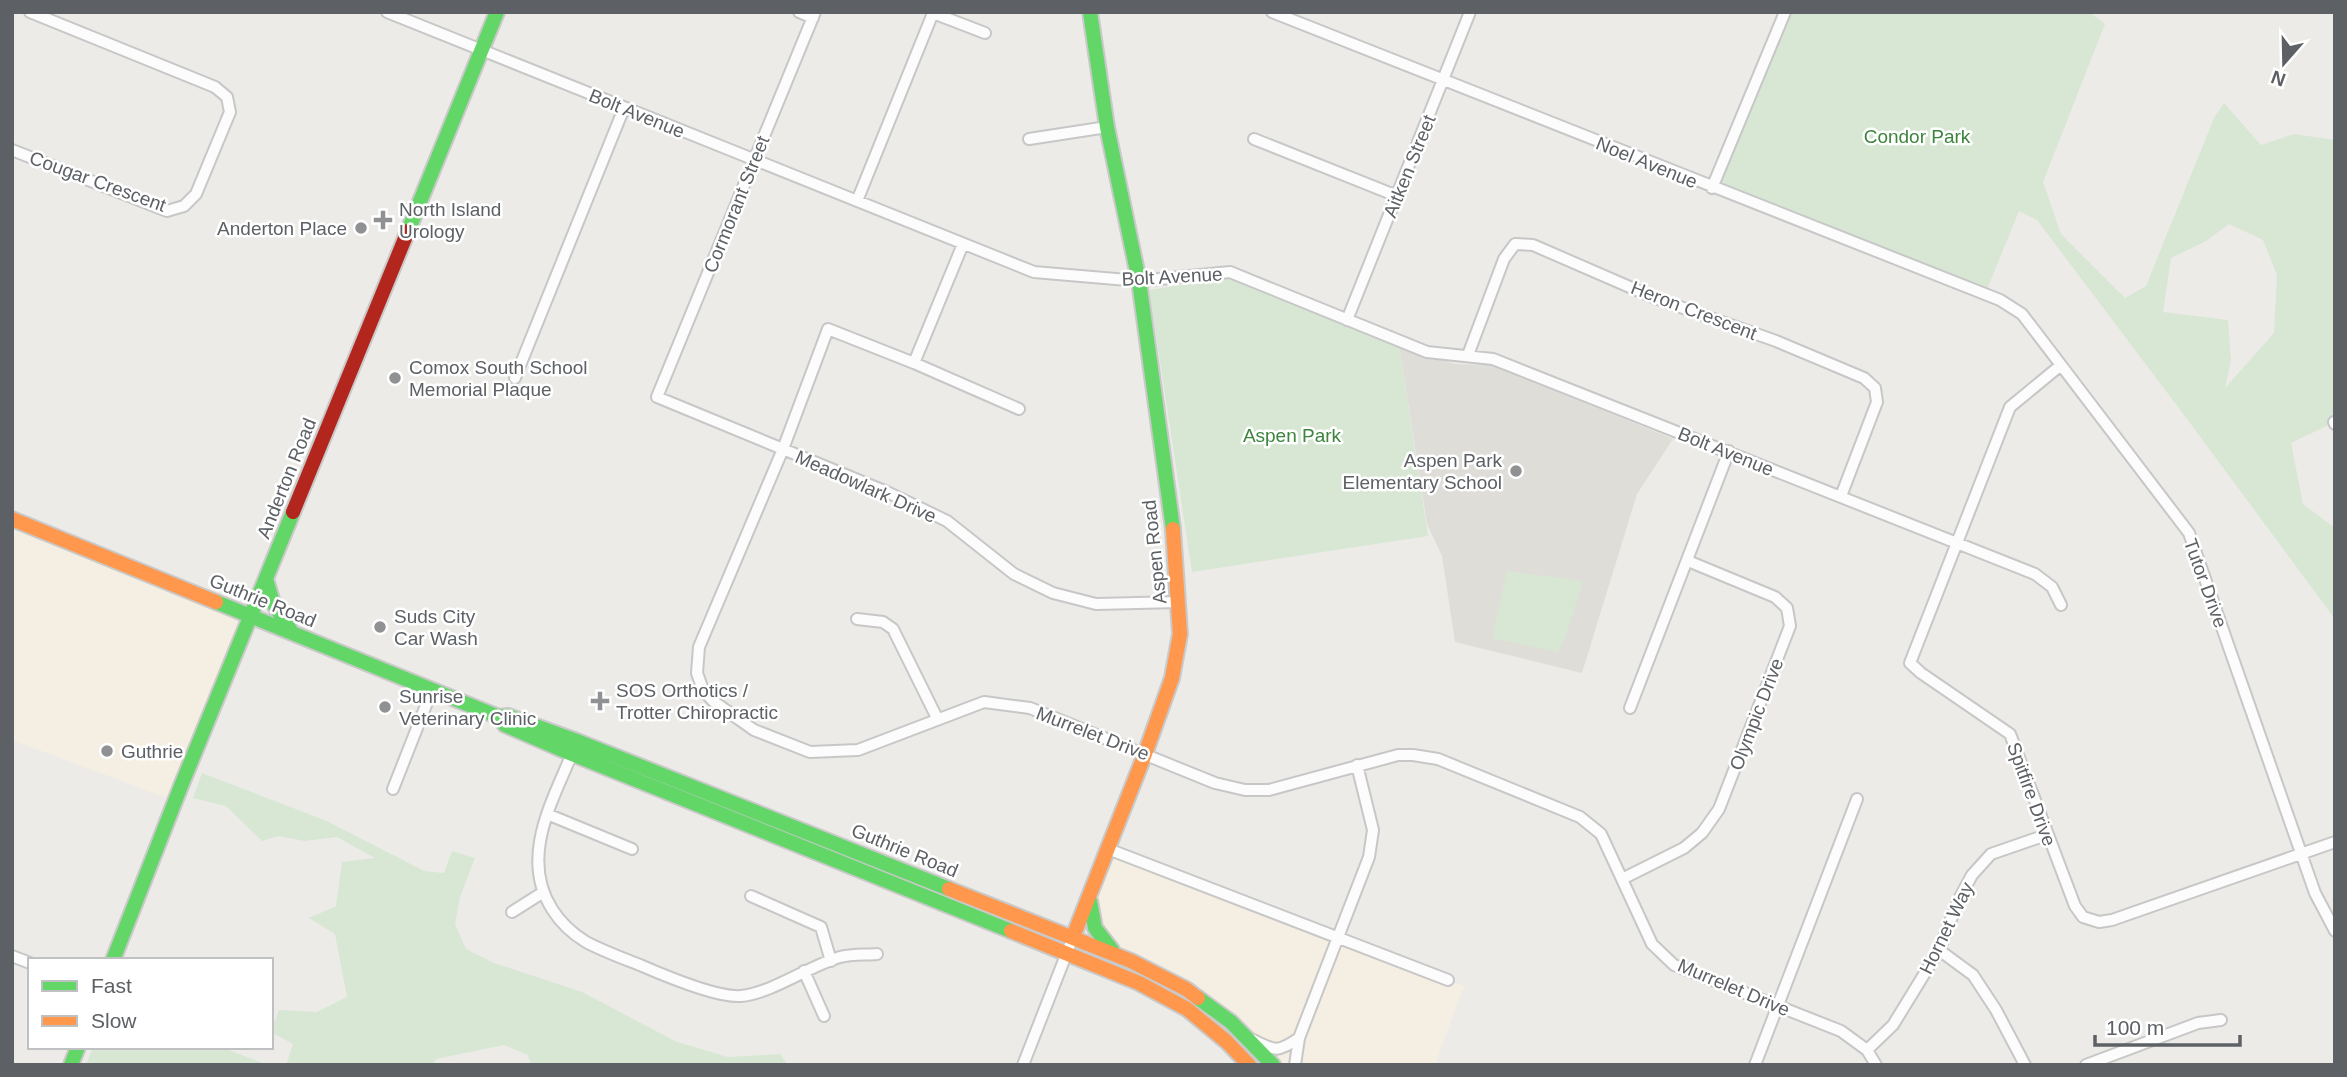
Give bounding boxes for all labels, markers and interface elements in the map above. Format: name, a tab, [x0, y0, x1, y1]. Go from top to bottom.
north arrow	[2249, 28, 2319, 98]
text: N	[2268, 66, 2288, 91]
street label: Bolt Avenue	[586, 85, 688, 142]
street label: Aitken Street	[1379, 111, 1440, 221]
park label: Condor Park	[1864, 126, 1971, 147]
street label: Cormorant Street	[699, 132, 774, 276]
street label: Noel Avenue	[1593, 133, 1701, 192]
street label: Cougar Crescent	[27, 147, 170, 216]
place label: North Island Urology	[399, 199, 501, 242]
marker: North Island Urology	[373, 210, 393, 230]
place label: Anderton Place	[217, 218, 347, 239]
marker: Anderton Place	[353, 220, 369, 236]
street label: Bolt Avenue	[1121, 263, 1223, 290]
street label: Heron Crescent	[1628, 277, 1760, 344]
place label: Comox South School Memorial Plaque	[409, 357, 588, 400]
marker: Comox South School Memorial Plaque	[387, 370, 403, 386]
street label: Anderton Road	[253, 415, 320, 541]
street label: Bolt Avenue	[1675, 423, 1777, 480]
park label: Aspen Park	[1243, 425, 1342, 446]
street label: Meadowlark Drive	[792, 446, 940, 527]
place label: Aspen Park Elementary School	[1343, 450, 1502, 493]
marker: Aspen Park Elementary School	[1508, 463, 1524, 479]
street label: Aspen Road	[1139, 499, 1170, 605]
street label: Tutor Drive	[2180, 536, 2231, 631]
street label: Guthrie Road	[206, 570, 319, 631]
place label: Suds City Car Wash	[394, 606, 478, 649]
marker: Suds City Car Wash	[372, 619, 388, 635]
street label: Olympic Drive	[1725, 655, 1787, 773]
place label: SOS Orthotics / Trotter Chiropractic	[616, 680, 778, 723]
place label: Sunrise Veterinary Clinic	[399, 686, 536, 729]
marker: SOS Orthotics / Trotter Chiropractic	[590, 691, 610, 711]
marker: Sunrise Veterinary Clinic	[377, 699, 393, 715]
street label: Murrelet Drive	[1033, 702, 1152, 765]
street label: Spitfire Drive	[2003, 739, 2060, 849]
place label: Guthrie	[121, 741, 183, 762]
marker: Guthrie	[99, 743, 115, 759]
street label: Guthrie Road	[848, 820, 961, 881]
street label: Hornet Way	[1915, 878, 1978, 978]
street label: Murrelet Drive	[1675, 954, 1793, 1020]
legend	[28, 958, 273, 1049]
text: Fast	[91, 974, 132, 997]
scale bar	[2095, 1004, 2240, 1048]
text: Slow	[91, 1009, 137, 1032]
text: 100 m	[2106, 1016, 2164, 1039]

